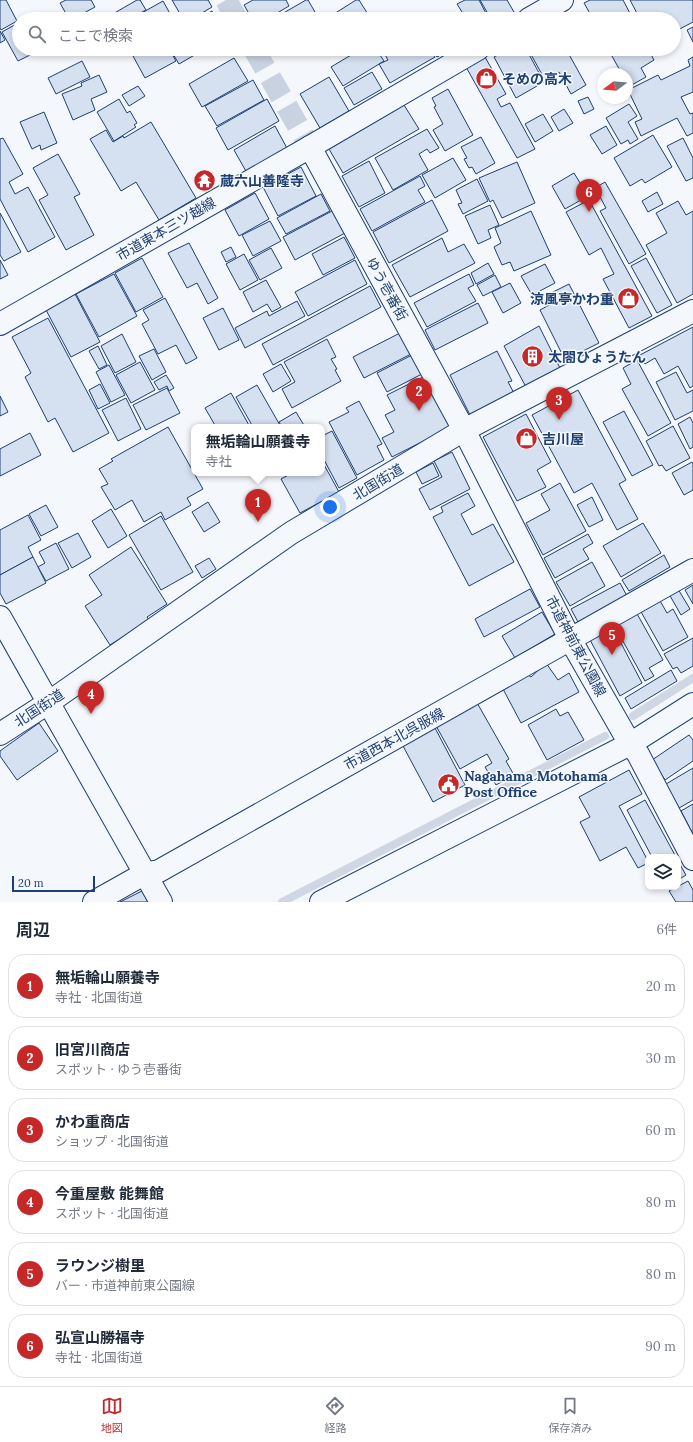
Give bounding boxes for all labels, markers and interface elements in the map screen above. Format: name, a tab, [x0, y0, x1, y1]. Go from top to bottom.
search box	[12, 12, 681, 56]
icon: search	[26, 23, 48, 45]
text: ここで検索	[58, 26, 133, 45]
shop icon: そめの高木	[474, 66, 500, 92]
north arrow	[597, 68, 633, 104]
place label: そめの高木	[502, 70, 572, 88]
temple icon: 蔵六山善隆寺	[192, 168, 218, 194]
place label: 蔵六山善隆寺	[220, 172, 304, 190]
pin: 6	[576, 179, 602, 212]
street label: 市道東本三ツ越線	[113, 193, 219, 265]
street label: ゆう壱番街	[362, 254, 412, 324]
shop icon: 涼風亭かわ重	[616, 286, 642, 312]
place label: 涼風亭かわ重	[530, 290, 614, 308]
building icon: 太閤ひょうたん	[519, 344, 545, 370]
place label: 太閤ひょうたん	[548, 348, 646, 366]
pin: 2	[406, 378, 432, 411]
pin: 3	[546, 387, 572, 420]
popup	[191, 424, 325, 476]
shop icon: 吉川屋	[513, 426, 539, 452]
place label: 吉川屋	[542, 430, 584, 448]
text: 無垢輪山願養寺	[205, 432, 311, 451]
text: 寺社	[205, 453, 232, 470]
street label: 北国街道	[349, 460, 407, 504]
pin: 1	[245, 489, 271, 522]
your location	[320, 497, 340, 517]
street label: 市道神前東公園線	[542, 592, 610, 700]
pin: 5	[599, 622, 625, 655]
pin: 4	[78, 681, 104, 714]
street label: 北国街道	[11, 685, 67, 731]
street label: 市道西本北呉服線	[341, 704, 447, 774]
place label: Nagahama Motohama Post Office	[464, 767, 609, 801]
public building icon: Nagahama Motohama Post Office	[436, 771, 462, 797]
map controls	[645, 854, 681, 890]
button: layers	[645, 854, 681, 890]
scale bar	[12, 874, 95, 893]
text: 20 m	[18, 876, 43, 890]
text: 周辺	[16, 919, 50, 941]
text: 6件	[656, 921, 677, 938]
text: 無垢輪山願養寺	[55, 968, 160, 987]
text: 1	[27, 978, 33, 995]
text: 20 m	[646, 978, 676, 995]
text: 寺社 · 北国街道	[55, 989, 143, 1006]
text: 旧宮川商店	[55, 1040, 130, 1059]
text: 2	[27, 1050, 33, 1067]
text: 30 m	[646, 1050, 676, 1067]
text: スポット · ゆう壱番街	[55, 1061, 182, 1078]
text: かわ重商店	[55, 1112, 130, 1131]
text: 3	[26, 1122, 34, 1139]
text: 60 m	[645, 1122, 676, 1139]
text: ショップ · 北国街道	[55, 1133, 169, 1150]
text: 今重屋敷 能舞館	[55, 1184, 164, 1203]
text: 4	[26, 1194, 34, 1211]
text: 80 m	[646, 1194, 676, 1211]
text: スポット · 北国街道	[55, 1205, 169, 1222]
text: ラウンジ樹里	[55, 1256, 145, 1275]
text: 5	[26, 1266, 34, 1283]
text: 80 m	[646, 1266, 676, 1283]
text: バー · 市道神前東公園線	[55, 1277, 195, 1294]
text: 弘宣山勝福寺	[55, 1328, 145, 1347]
text: 6	[26, 1338, 34, 1355]
text: 90 m	[645, 1338, 676, 1355]
text: 寺社 · 北国街道	[55, 1349, 143, 1366]
tab: 地図	[101, 1395, 123, 1435]
tab: 経路	[324, 1395, 346, 1435]
tab: 保存済み	[548, 1395, 592, 1435]

